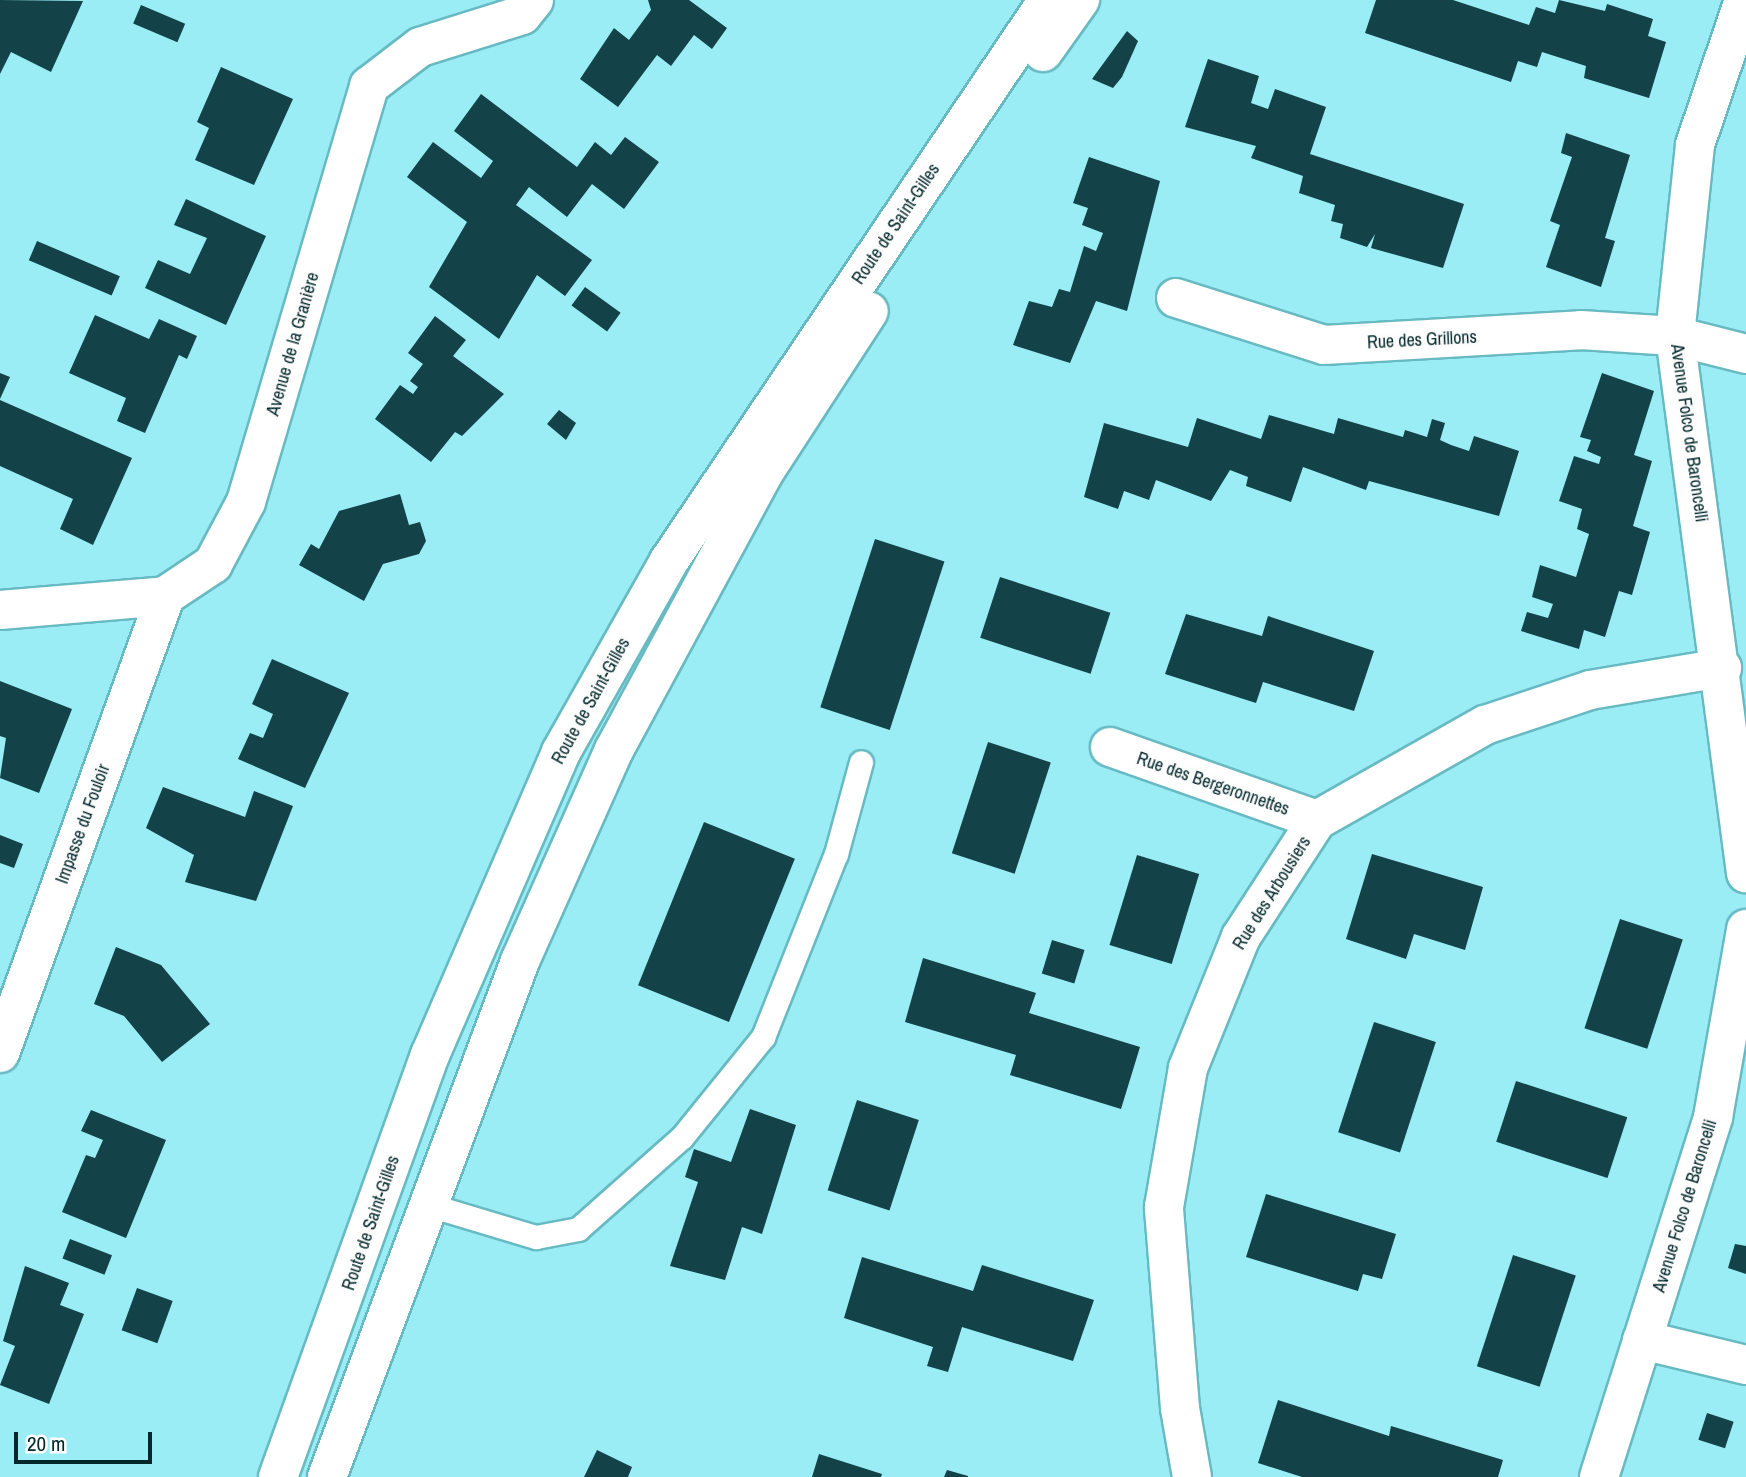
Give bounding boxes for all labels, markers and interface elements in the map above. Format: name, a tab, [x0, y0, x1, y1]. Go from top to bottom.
street label: Route de Saint-Gilles	[848, 159, 944, 289]
street label: Avenue de la Granière	[262, 270, 324, 418]
street label: Rue des Grillons	[1367, 326, 1477, 354]
street label: Avenue Folco de Baroncelli	[1666, 343, 1712, 523]
street label: Route de Saint-Gilles	[547, 634, 635, 768]
street label: Rue des Bergeronnettes	[1134, 748, 1292, 820]
street label: Impasse du Fouloir	[51, 761, 115, 887]
street label: Rue des Arbousiers	[1228, 832, 1316, 954]
street label: Avenue Folco de Baroncelli	[1648, 1117, 1722, 1295]
street label: Route de Saint-Gilles	[338, 1153, 404, 1293]
scale bar	[18, 1418, 156, 1462]
text: 20 m	[27, 1429, 65, 1458]

